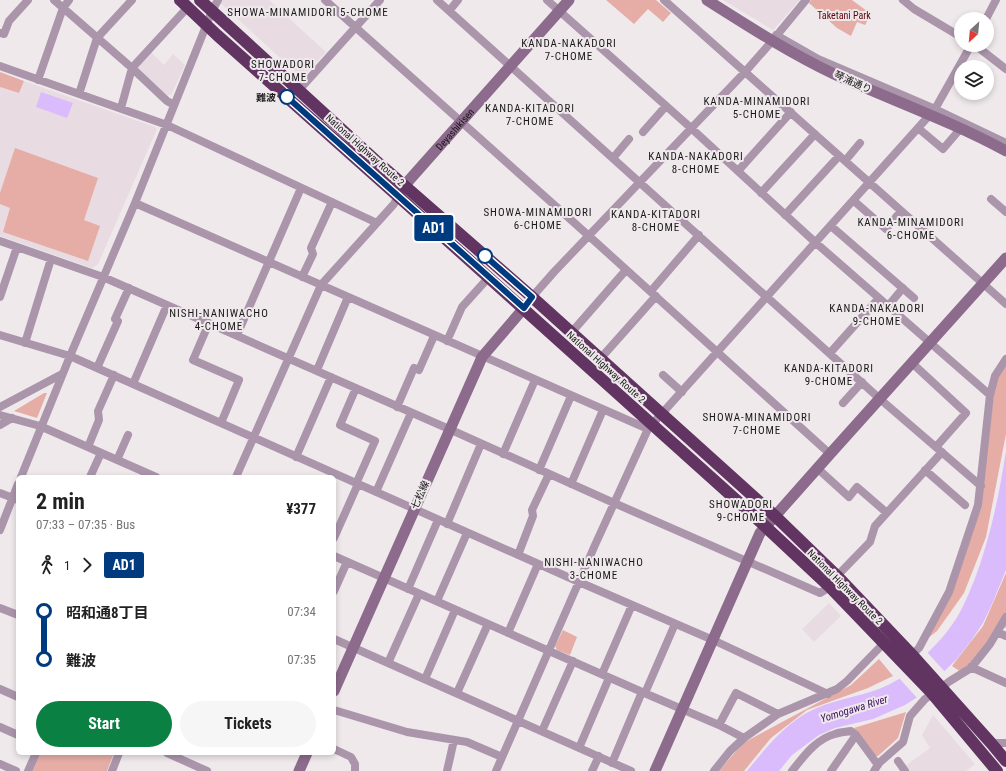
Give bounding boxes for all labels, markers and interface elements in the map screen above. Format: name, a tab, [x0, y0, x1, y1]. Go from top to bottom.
district label: SHOWA-MINAMIDORI 5-CHOME	[227, 6, 389, 19]
park label: Taketani Park	[817, 10, 871, 21]
north arrow	[954, 12, 994, 52]
map controls	[954, 12, 994, 100]
district label: KANDA-NAKADORI 7-CHOME	[521, 37, 617, 63]
district label: SHOWADORI 7-CHOME	[251, 58, 315, 84]
button: layers	[954, 60, 994, 100]
street label: 琴浦通り	[832, 69, 874, 95]
marker: 難波	[279, 89, 295, 105]
place label: 難波	[256, 92, 276, 103]
district label: KANDA-MINAMIDORI 5-CHOME	[703, 95, 811, 121]
district label: KANDA-KITADORI 7-CHOME	[485, 102, 575, 128]
street label: Deyashikisen	[433, 106, 476, 152]
street label: National Highway Route 2	[324, 112, 406, 188]
district label: KANDA-NAKADORI 8-CHOME	[648, 150, 744, 176]
district label: SHOWA-MINAMIDORI 6-CHOME	[483, 206, 593, 232]
district label: KANDA-KITADORI 8-CHOME	[611, 208, 701, 234]
line badge: AD1	[411, 215, 457, 241]
district label: KANDA-MINAMIDORI 6-CHOME	[857, 216, 965, 242]
text: AD1	[422, 220, 446, 236]
unlabelled marker	[477, 248, 493, 264]
district label: KANDA-NAKADORI 9-CHOME	[829, 302, 925, 328]
district label: NISHI-NANIWACHO 4-CHOME	[169, 307, 269, 333]
street label: National Highway Route 2	[565, 329, 647, 405]
district label: KANDA-KITADORI 9-CHOME	[784, 362, 874, 388]
district label: SHOWA-MINAMIDORI 7-CHOME	[702, 411, 812, 437]
street label: 七松線	[409, 479, 431, 511]
text: 2 min	[36, 489, 85, 514]
district label: SHOWADORI 9-CHOME	[709, 498, 773, 524]
text: ¥377	[286, 500, 316, 518]
text: 07:33 – 07:35 · Bus	[36, 517, 135, 532]
street label: National Highway Route 2	[805, 547, 885, 627]
icon: walk	[36, 554, 58, 576]
icon: forward	[76, 554, 98, 576]
district label: NISHI-NANIWACHO 3-CHOME	[544, 556, 644, 582]
text: AD1	[112, 557, 136, 573]
text: 1	[64, 558, 70, 573]
text: 昭和通8丁目	[66, 604, 149, 622]
text: 07:34	[287, 604, 316, 619]
text: 難波	[66, 652, 96, 670]
text: 07:35	[287, 652, 316, 667]
water label: Yomogawa River	[819, 692, 890, 725]
button: Start	[36, 701, 172, 747]
button: Tickets	[180, 701, 316, 747]

